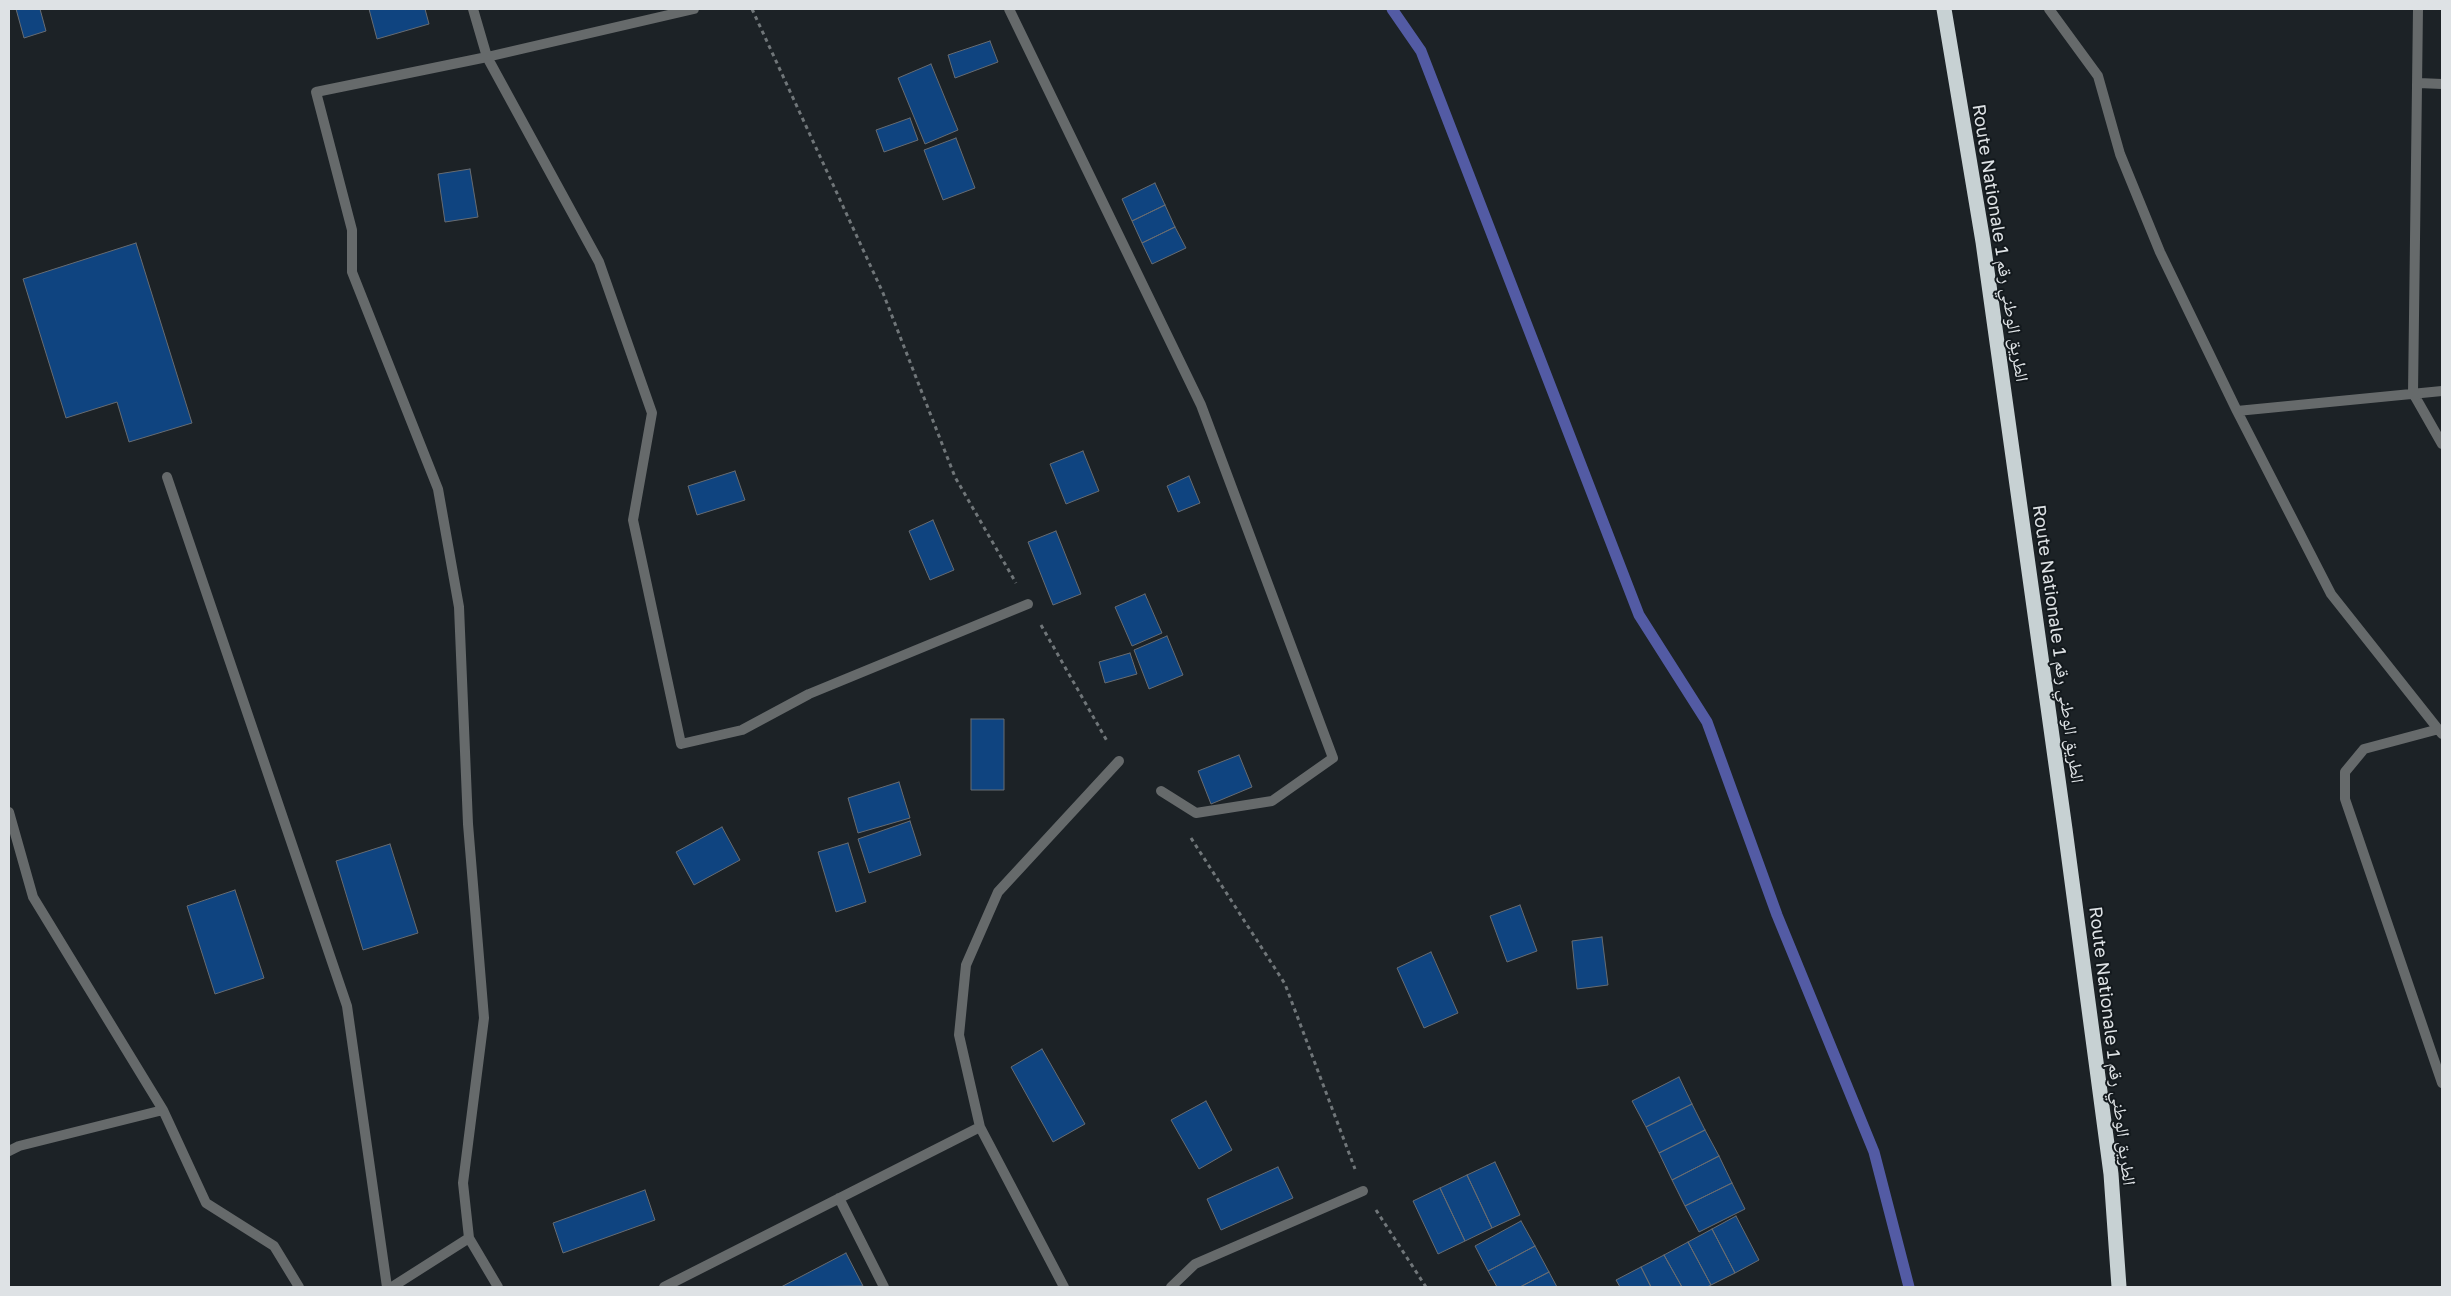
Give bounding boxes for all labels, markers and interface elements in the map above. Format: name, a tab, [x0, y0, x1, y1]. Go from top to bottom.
street label: Route Nationale الطريق الوطني رقم 1	[1967, 103, 2033, 383]
street label: Route Nationale الطريق الوطني رقم 1	[2028, 503, 2088, 785]
street label: Route Nationale الطريق الوطني رقم 1	[2084, 905, 2140, 1187]

